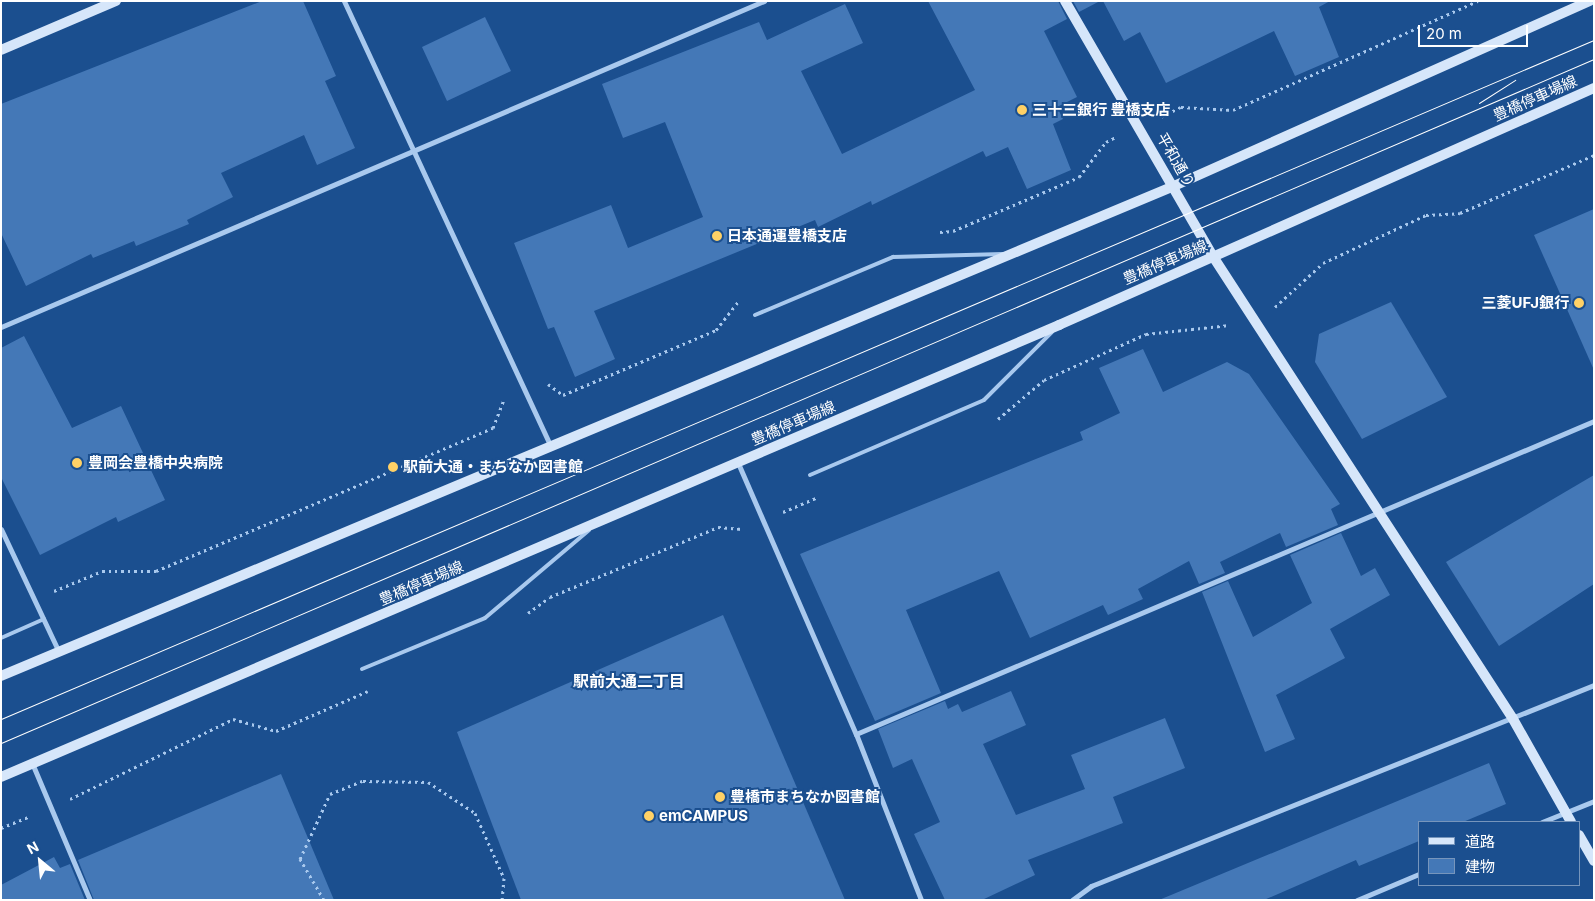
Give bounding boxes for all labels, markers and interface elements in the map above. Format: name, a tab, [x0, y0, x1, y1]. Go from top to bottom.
scale bar	[1420, 15, 1530, 47]
text: 20 m	[1426, 24, 1462, 43]
street label: 豊橋停車場線	[1490, 71, 1580, 125]
place label: 三十三銀行 豊橋支店	[1032, 101, 1171, 119]
marker: 三十三銀行 豊橋支店	[1016, 104, 1028, 116]
street label: 平和通り	[1153, 130, 1199, 190]
place label: 日本通運豊橋支店	[727, 227, 847, 245]
marker: 日本通運豊橋支店	[711, 230, 723, 242]
street label: 豊橋停車場線	[1120, 236, 1210, 288]
place label: 三菱UFJ銀行	[1481, 294, 1569, 312]
marker: 三菱UFJ銀行	[1573, 297, 1585, 309]
street label: 豊橋停車場線	[748, 397, 838, 449]
place label: 豊岡会豊橋中央病院	[88, 454, 223, 472]
marker: 豊岡会豊橋中央病院	[70, 456, 84, 470]
place label: 駅前大通・まちなか図書館	[403, 458, 583, 476]
marker: 駅前大通・まちなか図書館	[387, 461, 399, 473]
street label: 豊橋停車場線	[376, 557, 466, 609]
district label: 駅前大通二丁目	[573, 671, 685, 691]
place label: 豊橋市まちなか図書館	[730, 788, 880, 806]
marker: 豊橋市まちなか図書館	[714, 791, 726, 803]
place label: emCAMPUS	[659, 807, 748, 825]
marker: emCAMPUS	[643, 810, 655, 822]
legend	[1418, 821, 1580, 886]
text: 道路	[1465, 832, 1495, 851]
north arrow	[15, 836, 65, 886]
text: N	[24, 837, 41, 857]
text: 建物	[1465, 857, 1495, 876]

